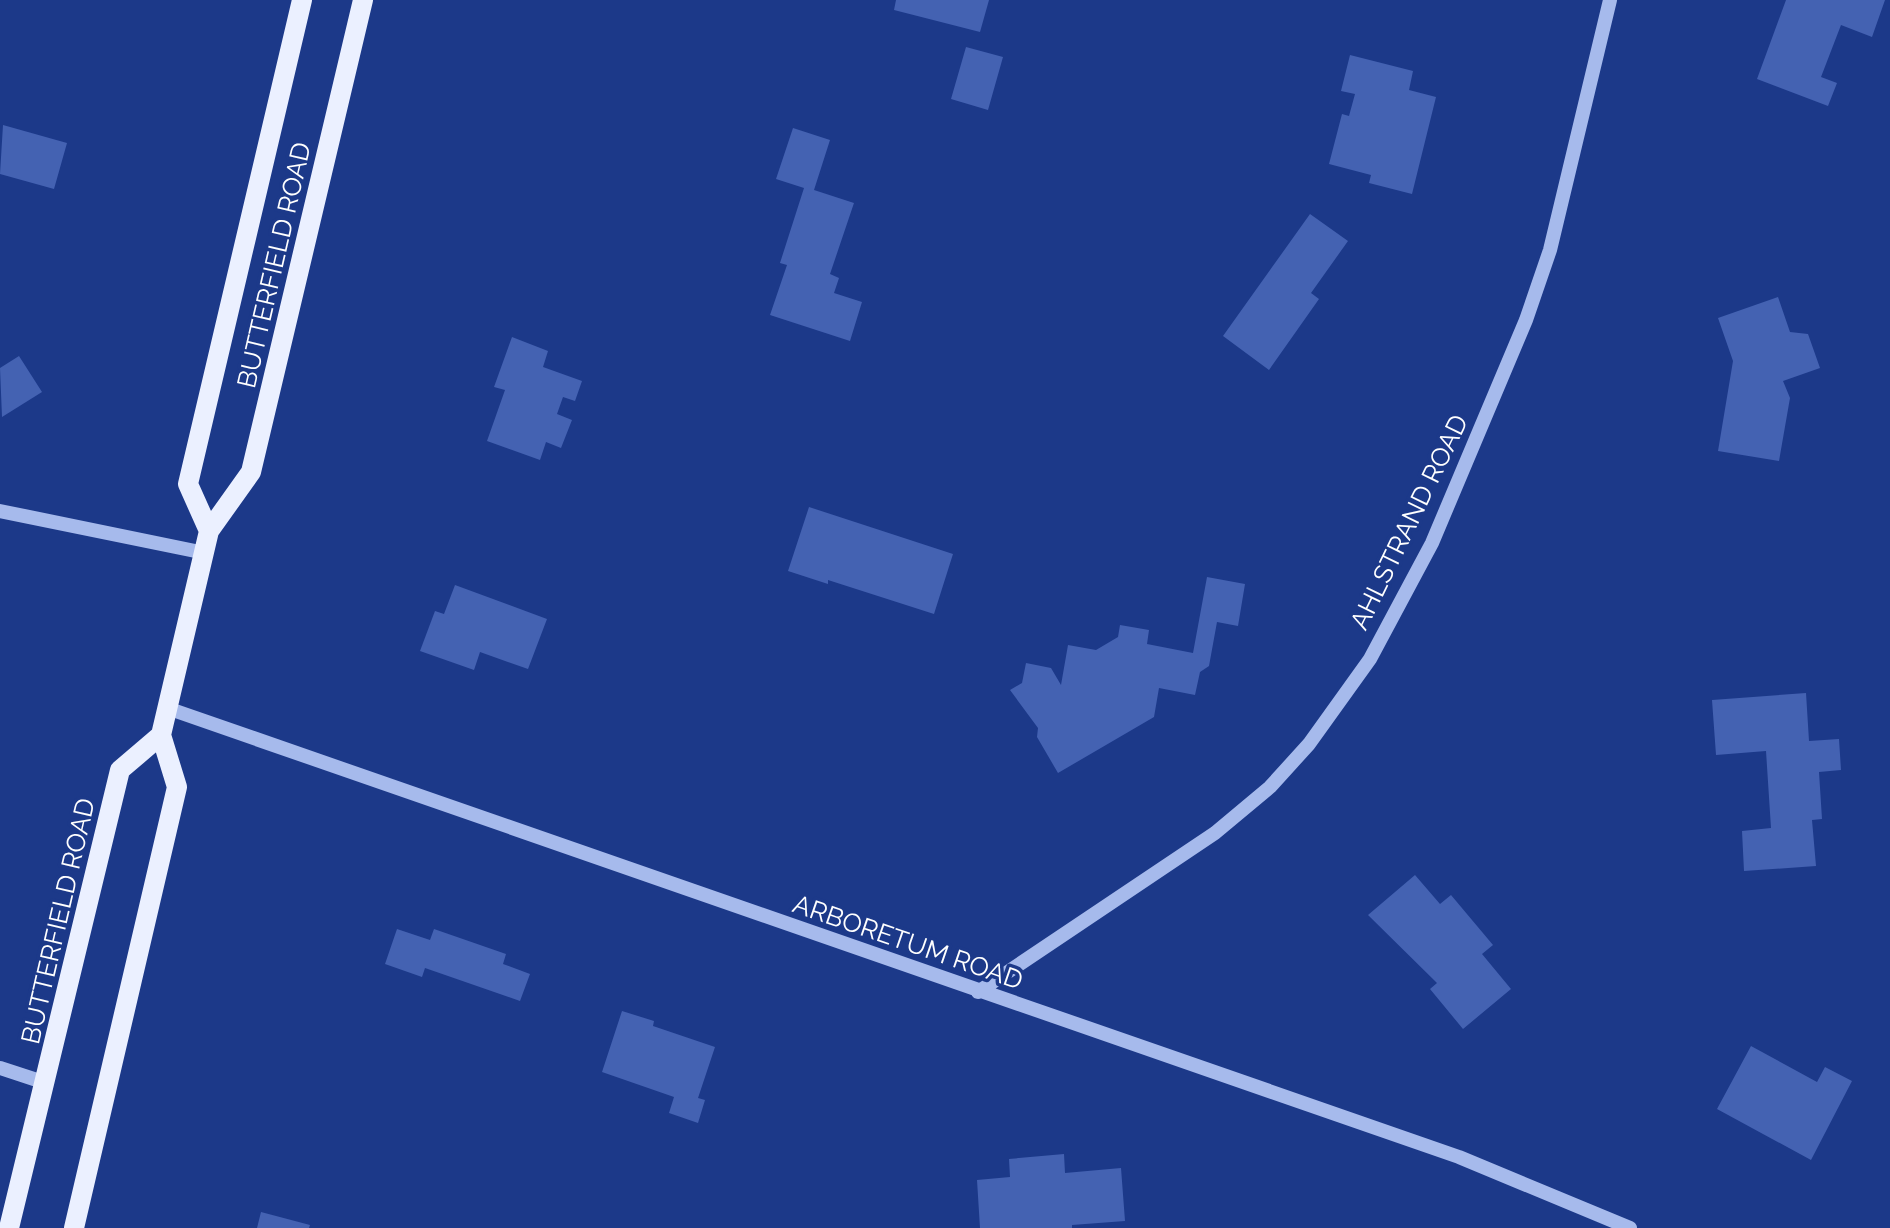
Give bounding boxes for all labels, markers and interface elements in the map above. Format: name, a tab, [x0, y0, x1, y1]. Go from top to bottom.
street label: BUTTERFIELD ROAD	[231, 139, 317, 391]
street label: AHLSTRAND ROAD	[1344, 410, 1474, 634]
street label: BUTTERFIELD ROAD	[15, 795, 101, 1047]
street label: ARBORETUM ROAD	[789, 889, 1027, 995]

